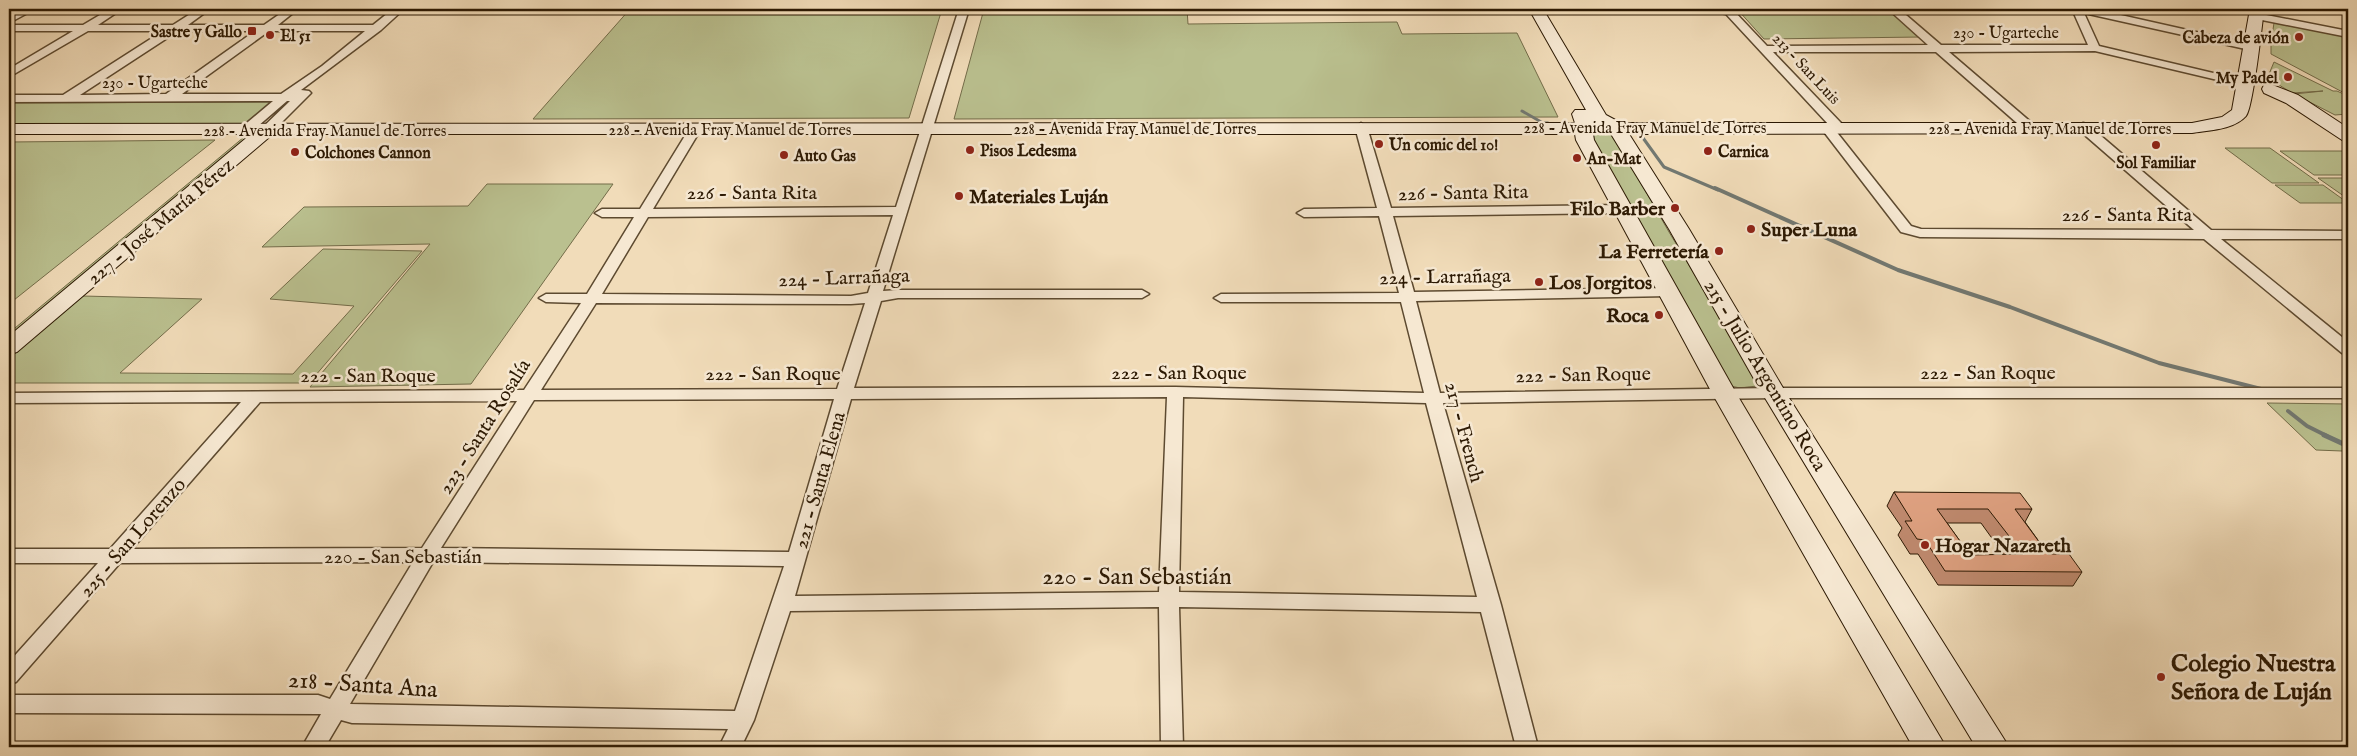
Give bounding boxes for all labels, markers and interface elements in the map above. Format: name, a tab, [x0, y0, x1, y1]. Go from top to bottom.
place label: Sastre y Gallo	[151, 23, 242, 43]
street label: 230 - Ugarteche	[1953, 24, 2059, 44]
marker: Sastre y Gallo	[246, 25, 258, 37]
place label: El 51	[280, 27, 311, 47]
marker: El 51	[264, 29, 276, 41]
street label: 213 - San Luis	[1767, 29, 1844, 110]
place label: Cabeza de avión	[2182, 29, 2289, 49]
marker: Cabeza de avión	[2293, 31, 2305, 43]
place label: My Padel	[2216, 69, 2279, 89]
marker: My Padel	[2282, 71, 2294, 83]
street label: 230 - Ugarteche	[102, 74, 208, 94]
street label: 228 - Avenida Fray Manuel de Torres	[1524, 119, 1767, 139]
street label: 228 - Avenida Fray Manuel de Torres	[1014, 120, 1257, 140]
street label: 228 - Avenida Fray Manuel de Torres	[1929, 120, 2172, 140]
street label: 228 - Avenida Fray Manuel de Torres	[609, 121, 852, 141]
street label: 228 - Avenida Fray Manuel de Torres	[204, 122, 447, 142]
place label: Un comic del 10!	[1388, 136, 1498, 156]
marker: Un comic del 10!	[1373, 138, 1385, 150]
marker: Sol Familiar	[2150, 139, 2162, 151]
place label: Pisos Ledesma	[980, 142, 1078, 162]
place label: Carnica	[1718, 143, 1770, 163]
place label: Colchones Cannon	[305, 144, 431, 164]
marker: Pisos Ledesma	[964, 144, 976, 156]
marker: Carnica	[1702, 145, 1714, 157]
marker: Colchones Cannon	[289, 146, 301, 158]
place label: Auto Gas	[793, 147, 856, 167]
marker: Auto Gas	[778, 149, 790, 161]
place label: An-Mat	[1586, 150, 1642, 170]
marker: An-Mat	[1571, 152, 1583, 164]
street label: 227 - José María Pérez	[82, 153, 240, 291]
place label: Sol Familiar	[2116, 154, 2196, 174]
street label: 226 - Santa Rita	[1398, 180, 1529, 207]
street label: 226 - Santa Rita	[687, 181, 818, 206]
place label: Materiales Luján	[969, 185, 1109, 210]
marker: Materiales Luján	[953, 190, 965, 202]
place label: Filo Barber	[1570, 197, 1666, 222]
marker: Filo Barber	[1669, 202, 1681, 214]
street label: 226 - Santa Rita	[2062, 203, 2193, 228]
place label: Super Luna	[1761, 218, 1858, 243]
marker: Super Luna	[1745, 223, 1757, 235]
place label: La Ferretería	[1599, 240, 1709, 265]
marker: La Ferretería	[1713, 245, 1725, 257]
street label: 224 - Larrañaga	[778, 264, 911, 293]
street label: 224 - Larrañaga	[1379, 264, 1511, 291]
place label: Los Jorgitos	[1549, 271, 1652, 296]
marker: Los Jorgitos	[1533, 276, 1545, 288]
street label: 215 - Julio Argentino Roca	[1698, 276, 1832, 476]
place label: Roca	[1606, 304, 1649, 329]
marker: Roca	[1653, 309, 1665, 321]
street label: 223 - Santa Rosalía	[434, 354, 537, 499]
street label: 222 - San Roque	[1111, 361, 1247, 386]
street label: 222 - San Roque	[1920, 361, 2056, 386]
street label: 222 - San Roque	[705, 362, 841, 387]
street label: 222 - San Roque	[1515, 362, 1651, 389]
street label: 222 - San Roque	[300, 364, 436, 389]
street label: 217 - French	[1438, 379, 1489, 486]
street label: 221 - Santa Elena	[789, 409, 852, 552]
street label: 225 - San Lorenzo	[74, 473, 192, 603]
place label: Hogar Nazareth	[1935, 534, 2072, 559]
marker: Hogar Nazareth	[1919, 539, 1931, 551]
street label: 220 - San Sebastián	[324, 545, 482, 570]
street label: 220 - San Sebastián	[1042, 562, 1232, 593]
place label: Colegio Nuestra Señora de Luján	[2171, 649, 2336, 708]
street label: 218 - Santa Ana	[287, 665, 439, 706]
marker: Colegio Nuestra Señora de Luján	[2155, 671, 2167, 683]

